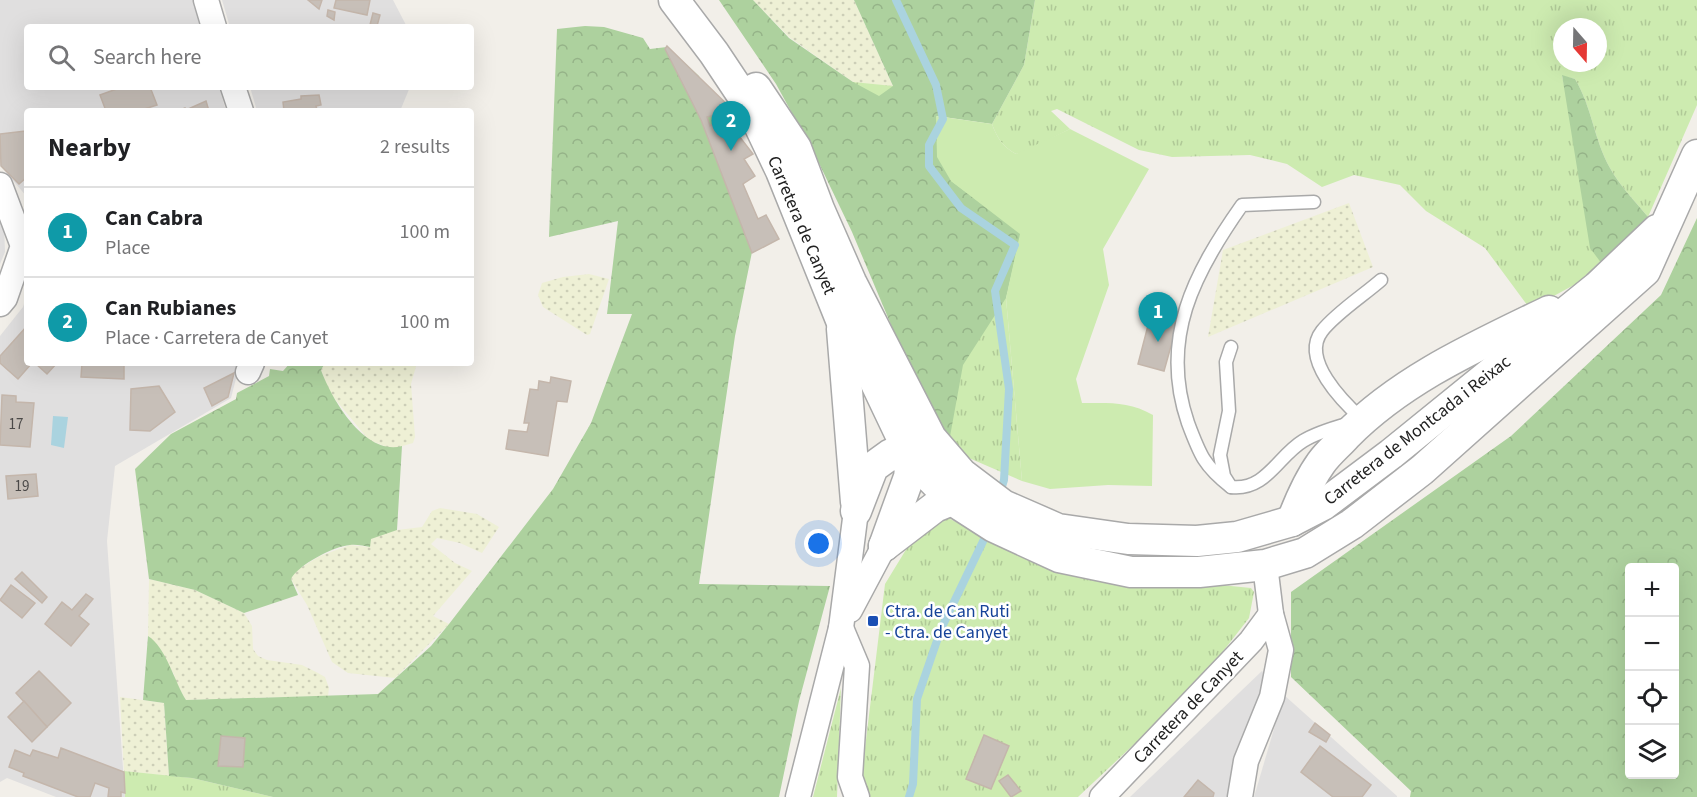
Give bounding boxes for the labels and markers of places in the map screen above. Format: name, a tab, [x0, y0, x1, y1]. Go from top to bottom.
pin: 2	[712, 102, 750, 151]
pin: 1	[1138, 292, 1178, 342]
place label: Ctra. de Can Ruti - Ctra. de Canyet	[885, 599, 1010, 645]
marker: Ctra. de Can Ruti - Ctra. de Canyet	[866, 614, 880, 628]

